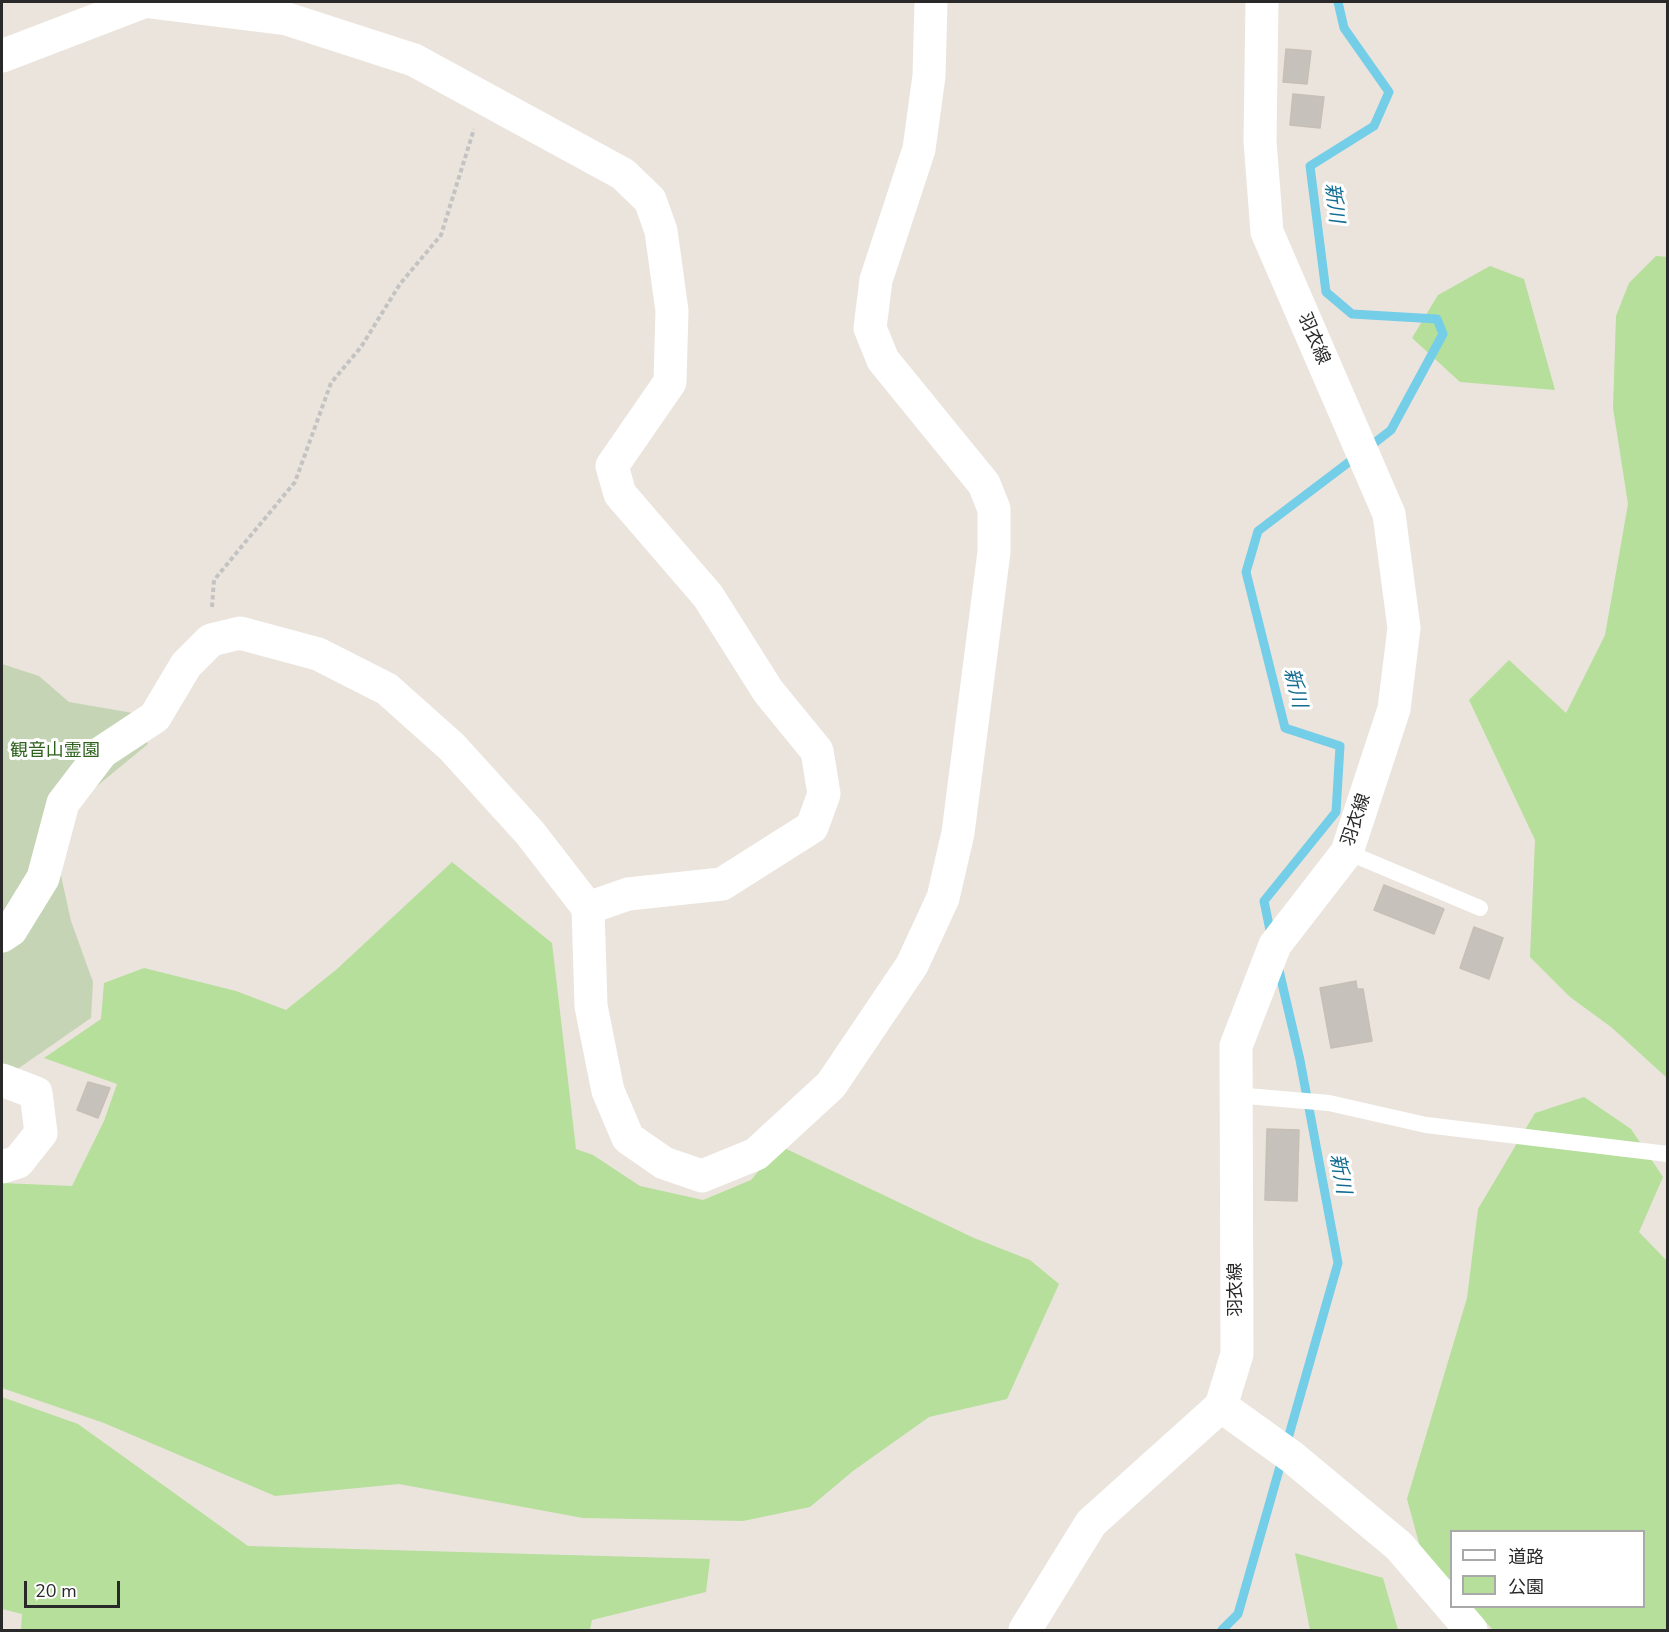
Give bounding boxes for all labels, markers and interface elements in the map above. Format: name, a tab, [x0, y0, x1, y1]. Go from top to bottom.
water label: 新川	[1319, 182, 1347, 224]
street label: 羽衣線	[1293, 310, 1333, 368]
water label: 新川	[1278, 666, 1310, 710]
park label: 観音山霊園	[10, 741, 100, 763]
street label: 羽衣線	[1338, 791, 1376, 849]
water label: 新川	[1323, 1152, 1355, 1196]
street label: 羽衣線	[1226, 1263, 1248, 1317]
legend	[1450, 1530, 1645, 1608]
text: 道路	[1508, 1545, 1544, 1569]
scale bar	[27, 1569, 123, 1607]
text: 公園	[1508, 1575, 1544, 1599]
text: 20 m	[35, 1579, 77, 1603]

